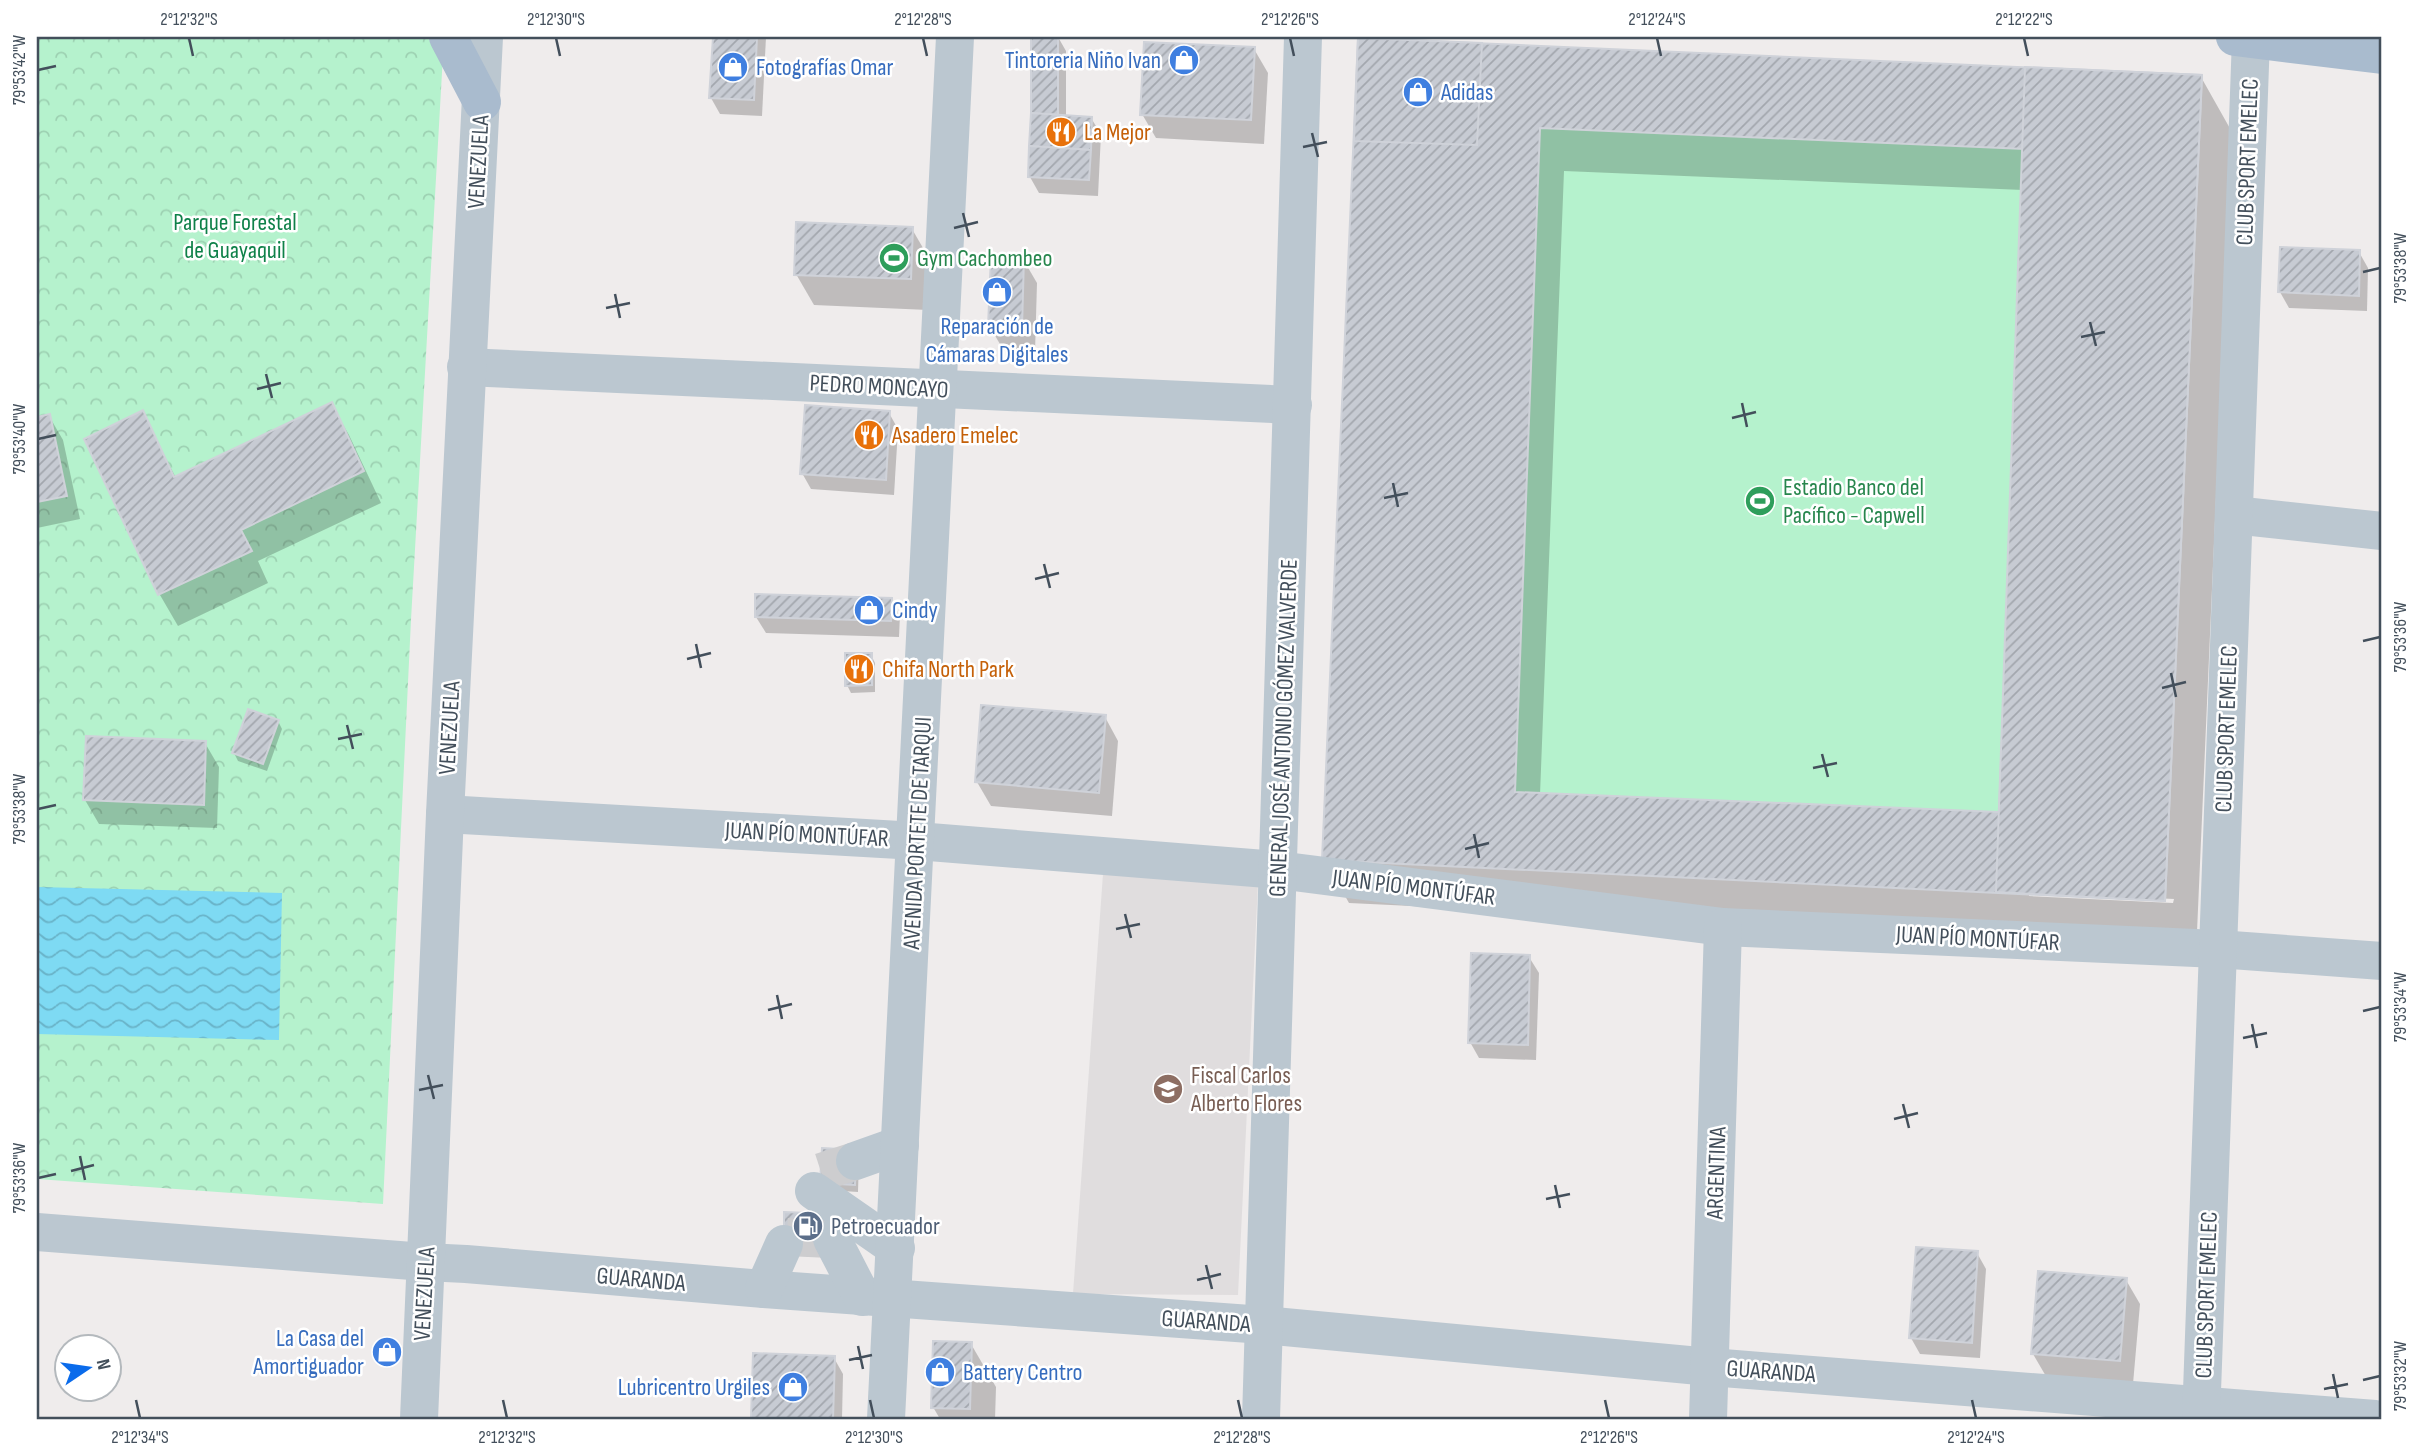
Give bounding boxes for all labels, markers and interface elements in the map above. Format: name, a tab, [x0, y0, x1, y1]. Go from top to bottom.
text: 2°12'32"S	[160, 9, 218, 30]
text: 2°12'30"S	[527, 9, 585, 30]
text: 2°12'28"S	[894, 9, 952, 30]
text: 2°12'26"S	[1261, 9, 1319, 30]
text: 2°12'24"S	[1628, 9, 1686, 30]
text: 2°12'22"S	[1995, 9, 2053, 30]
text: 79°53'42"W	[9, 35, 30, 105]
shop icon: Tintoreria Niño Ivan	[1167, 43, 1201, 77]
place label: Tintoreria Niño Ivan	[1005, 46, 1161, 75]
shop icon: Fotografías Omar	[716, 50, 750, 84]
place label: Fotografías Omar	[756, 53, 894, 82]
shop icon: Adidas	[1401, 75, 1435, 109]
place label: Adidas	[1440, 78, 1493, 107]
street label: CLUB SPORT EMELEC	[2230, 78, 2265, 246]
street label: VENEZUELA	[462, 114, 495, 210]
restaurant icon: La Mejor	[1044, 115, 1078, 149]
place label: La Mejor	[1084, 118, 1151, 147]
park label: Parque Forestal de Guayaquil	[173, 208, 297, 265]
text: 79°53'38"W	[2390, 233, 2411, 303]
sports icon: Gym Cachombeo	[877, 241, 911, 275]
place label: Gym Cachombeo	[917, 244, 1052, 273]
shop icon: Reparación de Cámaras Digitales	[980, 275, 1014, 309]
place label: Reparación de Cámaras Digitales	[926, 312, 1068, 369]
street label: PEDRO MONCAYO	[809, 368, 949, 405]
text: 79°53'40"W	[9, 403, 30, 474]
restaurant icon: Asadero Emelec	[852, 418, 886, 452]
place label: Asadero Emelec	[891, 421, 1019, 450]
place label: Estadio Banco del Pacífico - Capwell	[1783, 473, 1925, 530]
sports icon: Estadio Banco del Pacífico - Capwell	[1743, 484, 1777, 518]
street label: GENERAL JOSÉ ANTONIO GÓMEZ VALVERDE	[1263, 559, 1304, 898]
shop icon: Cindy	[852, 593, 886, 627]
place label: Cindy	[892, 596, 938, 625]
text: 79°53'36"W	[2390, 602, 2411, 672]
street label: CLUB SPORT EMELEC	[2209, 645, 2244, 813]
restaurant icon: Chifa North Park	[842, 652, 876, 686]
place label: Chifa North Park	[882, 655, 1014, 684]
street label: VENEZUELA	[433, 680, 466, 776]
street label: AVENIDA PORTETE DE TARQUI	[897, 716, 938, 951]
text: 79°53'38"W	[9, 774, 30, 844]
street label: JUAN PÍO MONTÚFAR	[723, 816, 890, 853]
street label: JUAN PÍO MONTÚFAR	[1330, 863, 1497, 912]
street label: JUAN PÍO MONTÚFAR	[1894, 920, 2061, 957]
text: 79°53'34"W	[2390, 972, 2411, 1042]
place label: Fiscal Carlos Alberto Flores	[1190, 1061, 1302, 1118]
school or university icon: Fiscal Carlos Alberto Flores	[1151, 1072, 1185, 1106]
street label: ARGENTINA	[1700, 1126, 1733, 1221]
text: 79°53'36"W	[9, 1143, 30, 1213]
fuel station icon: Petroecuador	[791, 1209, 825, 1243]
street label: CLUB SPORT EMELEC	[2189, 1211, 2224, 1379]
place label: Petroecuador	[831, 1212, 940, 1241]
street label: VENEZUELA	[408, 1246, 441, 1342]
street label: GUARANDA	[595, 1261, 687, 1298]
street label: GUARANDA	[1160, 1304, 1252, 1339]
place label: La Casa del Amortiguador	[252, 1324, 364, 1381]
north arrow	[52, 1334, 122, 1404]
shop icon: La Casa del Amortiguador	[370, 1335, 404, 1369]
text: 79°53'32"W	[2390, 1341, 2411, 1411]
street label: GUARANDA	[1725, 1354, 1817, 1389]
shop icon: Battery Centro	[923, 1355, 957, 1389]
text: N	[91, 1357, 115, 1372]
place label: Battery Centro	[963, 1358, 1083, 1387]
shop icon: Lubricentro Urgiles	[776, 1370, 810, 1404]
place label: Lubricentro Urgiles	[618, 1373, 770, 1402]
text: 2°12'34"S	[111, 1427, 169, 1448]
text: 2°12'32"S	[478, 1427, 536, 1448]
text: 2°12'30"S	[845, 1427, 903, 1448]
text: 2°12'28"S	[1213, 1427, 1271, 1448]
text: 2°12'26"S	[1580, 1427, 1638, 1448]
text: 2°12'24"S	[1947, 1427, 2005, 1448]

